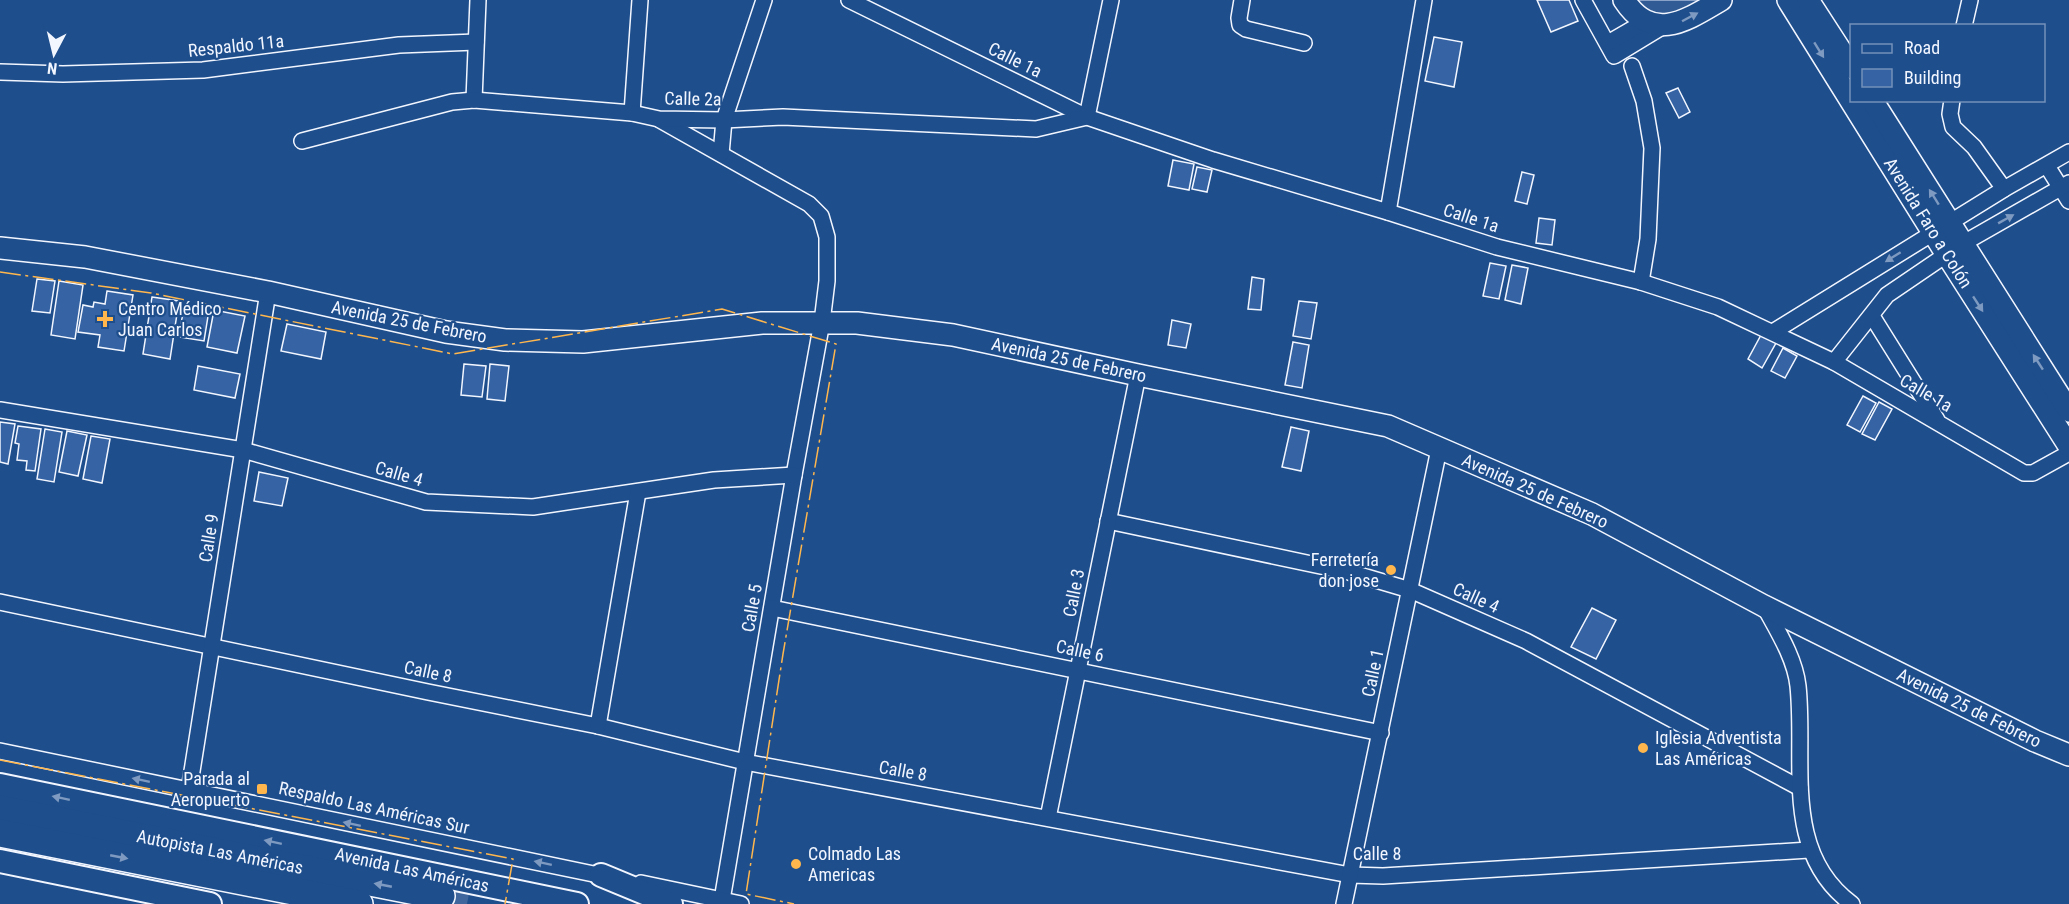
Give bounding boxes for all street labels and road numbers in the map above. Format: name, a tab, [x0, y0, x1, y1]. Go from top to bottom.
street label: Respaldo 11a	[187, 30, 285, 61]
street label: Calle 1a	[985, 38, 1046, 82]
street label: Calle 2a	[664, 88, 722, 109]
street label: Avenida Faro a Colón	[1880, 154, 1977, 292]
street label: Calle 1a	[1441, 199, 1502, 236]
street label: Avenida 25 de Febrero	[330, 296, 489, 347]
street label: Avenida 25 de Febrero	[990, 333, 1148, 386]
street label: Calle 1a	[1896, 369, 1956, 416]
street label: Avenida 25 de Febrero	[1459, 449, 1612, 532]
street label: Calle 4	[373, 457, 425, 490]
street label: Calle 9	[194, 512, 223, 564]
street label: Calle 3	[1059, 567, 1088, 619]
street label: Calle 4	[1450, 578, 1503, 617]
street label: Calle 5	[737, 582, 766, 634]
street label: Calle 6	[1054, 635, 1106, 666]
street label: Calle 1	[1357, 647, 1388, 699]
street label: Calle 8	[402, 656, 454, 687]
street label: Avenida 25 de Febrero	[1894, 664, 2045, 752]
street label: Calle 8	[877, 756, 929, 785]
street label: Respaldo Las Américas Sur	[277, 777, 472, 838]
street label: Autopista Las Américas	[135, 825, 305, 878]
street label: Avenida Las Américas	[333, 843, 491, 896]
street label: Calle 8	[1353, 843, 1401, 864]

